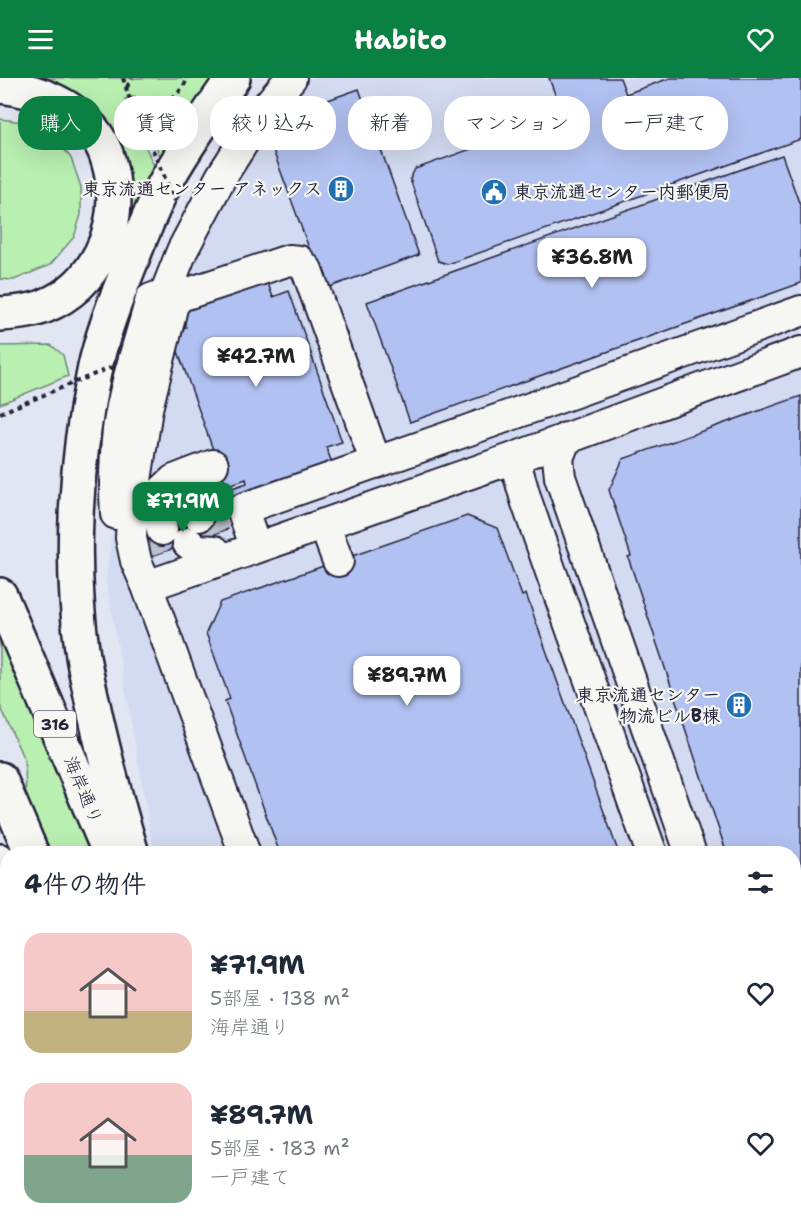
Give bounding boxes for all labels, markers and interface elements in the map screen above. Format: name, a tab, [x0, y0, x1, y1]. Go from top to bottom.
text: Habito	[354, 21, 447, 58]
icon: menu	[24, 23, 57, 56]
icon: heart	[744, 23, 777, 56]
chip: 購入	[18, 96, 102, 150]
chip: 賃貸	[114, 96, 198, 150]
chip: 絞り込み	[210, 96, 336, 150]
chip: 新着	[348, 96, 432, 150]
chip: マンション	[444, 96, 590, 150]
chip: 一戸建て	[602, 96, 728, 150]
building icon: 東京流通センター アネックス	[326, 174, 356, 204]
place label: 東京流通センター アネックス	[83, 177, 322, 201]
public building icon: 東京流通センター内郵便局	[479, 177, 509, 207]
place label: 東京流通センター内郵便局	[514, 180, 730, 204]
pin: ¥36.8M	[543, 238, 641, 289]
text: ¥36.8M	[551, 244, 633, 270]
pin: ¥42.7M	[207, 337, 305, 388]
text: ¥42.7M	[217, 343, 295, 369]
pin: ¥71.9M	[134, 482, 232, 533]
text: ¥71.9M	[146, 488, 220, 514]
pin: ¥89.7M	[358, 656, 456, 707]
text: ¥89.7M	[367, 662, 447, 688]
place label: 東京流通センター 物流ビルB棟	[576, 683, 720, 728]
building icon: 東京流通センター 物流ビルB棟	[724, 690, 754, 720]
road number: 316	[34, 711, 76, 737]
street label: 海岸通り	[58, 752, 108, 828]
text: 4件の物件	[24, 866, 146, 901]
icon: filters	[744, 866, 777, 899]
text: ¥71.9M	[210, 947, 305, 982]
icon: home	[72, 957, 144, 1029]
icon: heart	[744, 977, 777, 1010]
text: 5部屋 · 138 m²	[210, 985, 350, 1011]
text: 海岸通り	[210, 1014, 290, 1040]
text: ¥89.7M	[210, 1097, 313, 1132]
icon: home	[72, 1107, 144, 1179]
icon: heart	[744, 1127, 777, 1160]
text: 5部屋 · 183 m²	[210, 1135, 350, 1161]
text: 一戸建て	[210, 1164, 290, 1190]

